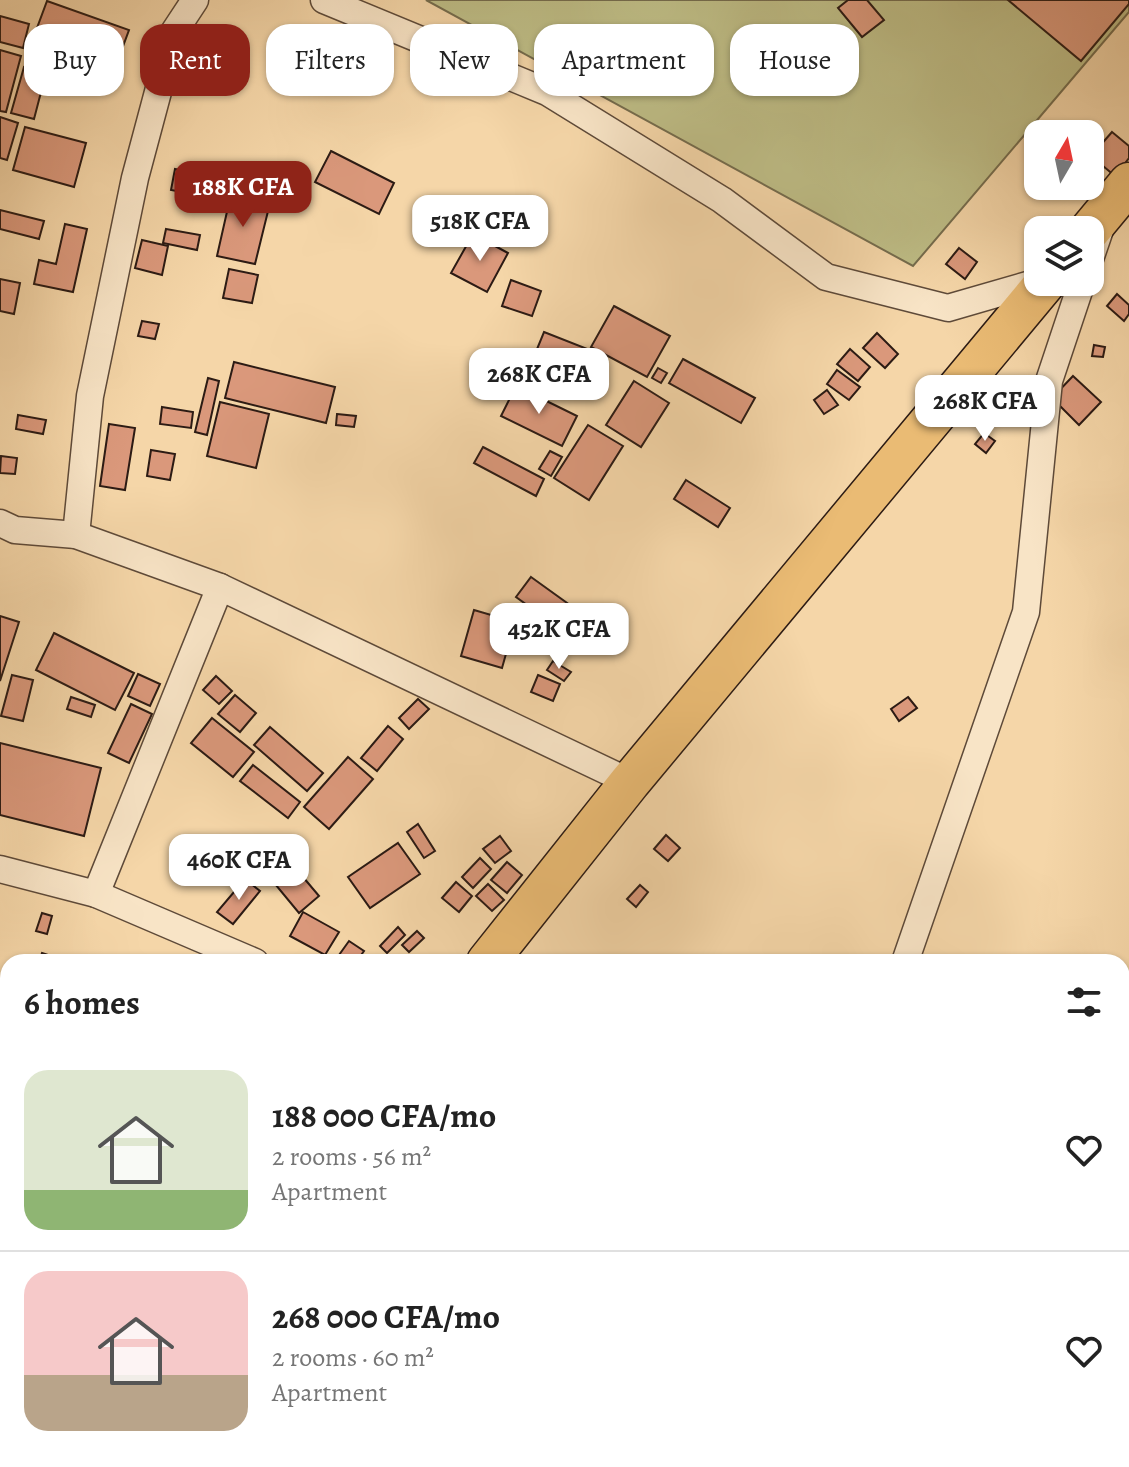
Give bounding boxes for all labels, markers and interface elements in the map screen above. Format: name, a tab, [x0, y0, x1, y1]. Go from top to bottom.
chip: Buy	[24, 24, 124, 96]
chip: Rent	[140, 24, 250, 96]
chip: Filters	[266, 24, 394, 96]
chip: New	[410, 24, 518, 96]
chip: Apartment	[534, 24, 714, 96]
chip: House	[730, 24, 859, 96]
north arrow	[1024, 120, 1104, 200]
map controls	[1024, 120, 1104, 296]
pin: 188K CFA	[160, 161, 326, 229]
text: 188K CFA	[193, 169, 294, 204]
pin: 518K CFA	[397, 195, 563, 263]
text: 518K CFA	[430, 203, 530, 238]
button: layers	[1024, 216, 1104, 296]
pin: 268K CFA	[456, 348, 622, 416]
text: 268K CFA	[487, 356, 591, 391]
pin: 268K CFA	[902, 375, 1068, 443]
text: 268K CFA	[933, 383, 1037, 418]
pin: 452K CFA	[476, 603, 642, 671]
text: 452K CFA	[508, 611, 610, 646]
pin: 460K CFA	[156, 834, 322, 902]
text: 460K CFA	[187, 842, 291, 877]
text: 6 homes	[24, 979, 140, 1026]
icon: filters	[1062, 980, 1106, 1024]
text: 188 000 CFA/mo	[272, 1092, 496, 1139]
icon: home	[88, 1102, 184, 1198]
icon: heart	[1062, 1128, 1106, 1172]
text: 2 rooms · 56 m²	[272, 1139, 431, 1174]
text: Apartment	[272, 1174, 387, 1209]
text: 268 000 CFA/mo	[272, 1293, 500, 1340]
icon: home	[88, 1303, 184, 1399]
icon: heart	[1062, 1329, 1106, 1373]
text: 2 rooms · 60 m²	[272, 1340, 434, 1375]
text: Apartment	[272, 1375, 387, 1410]

